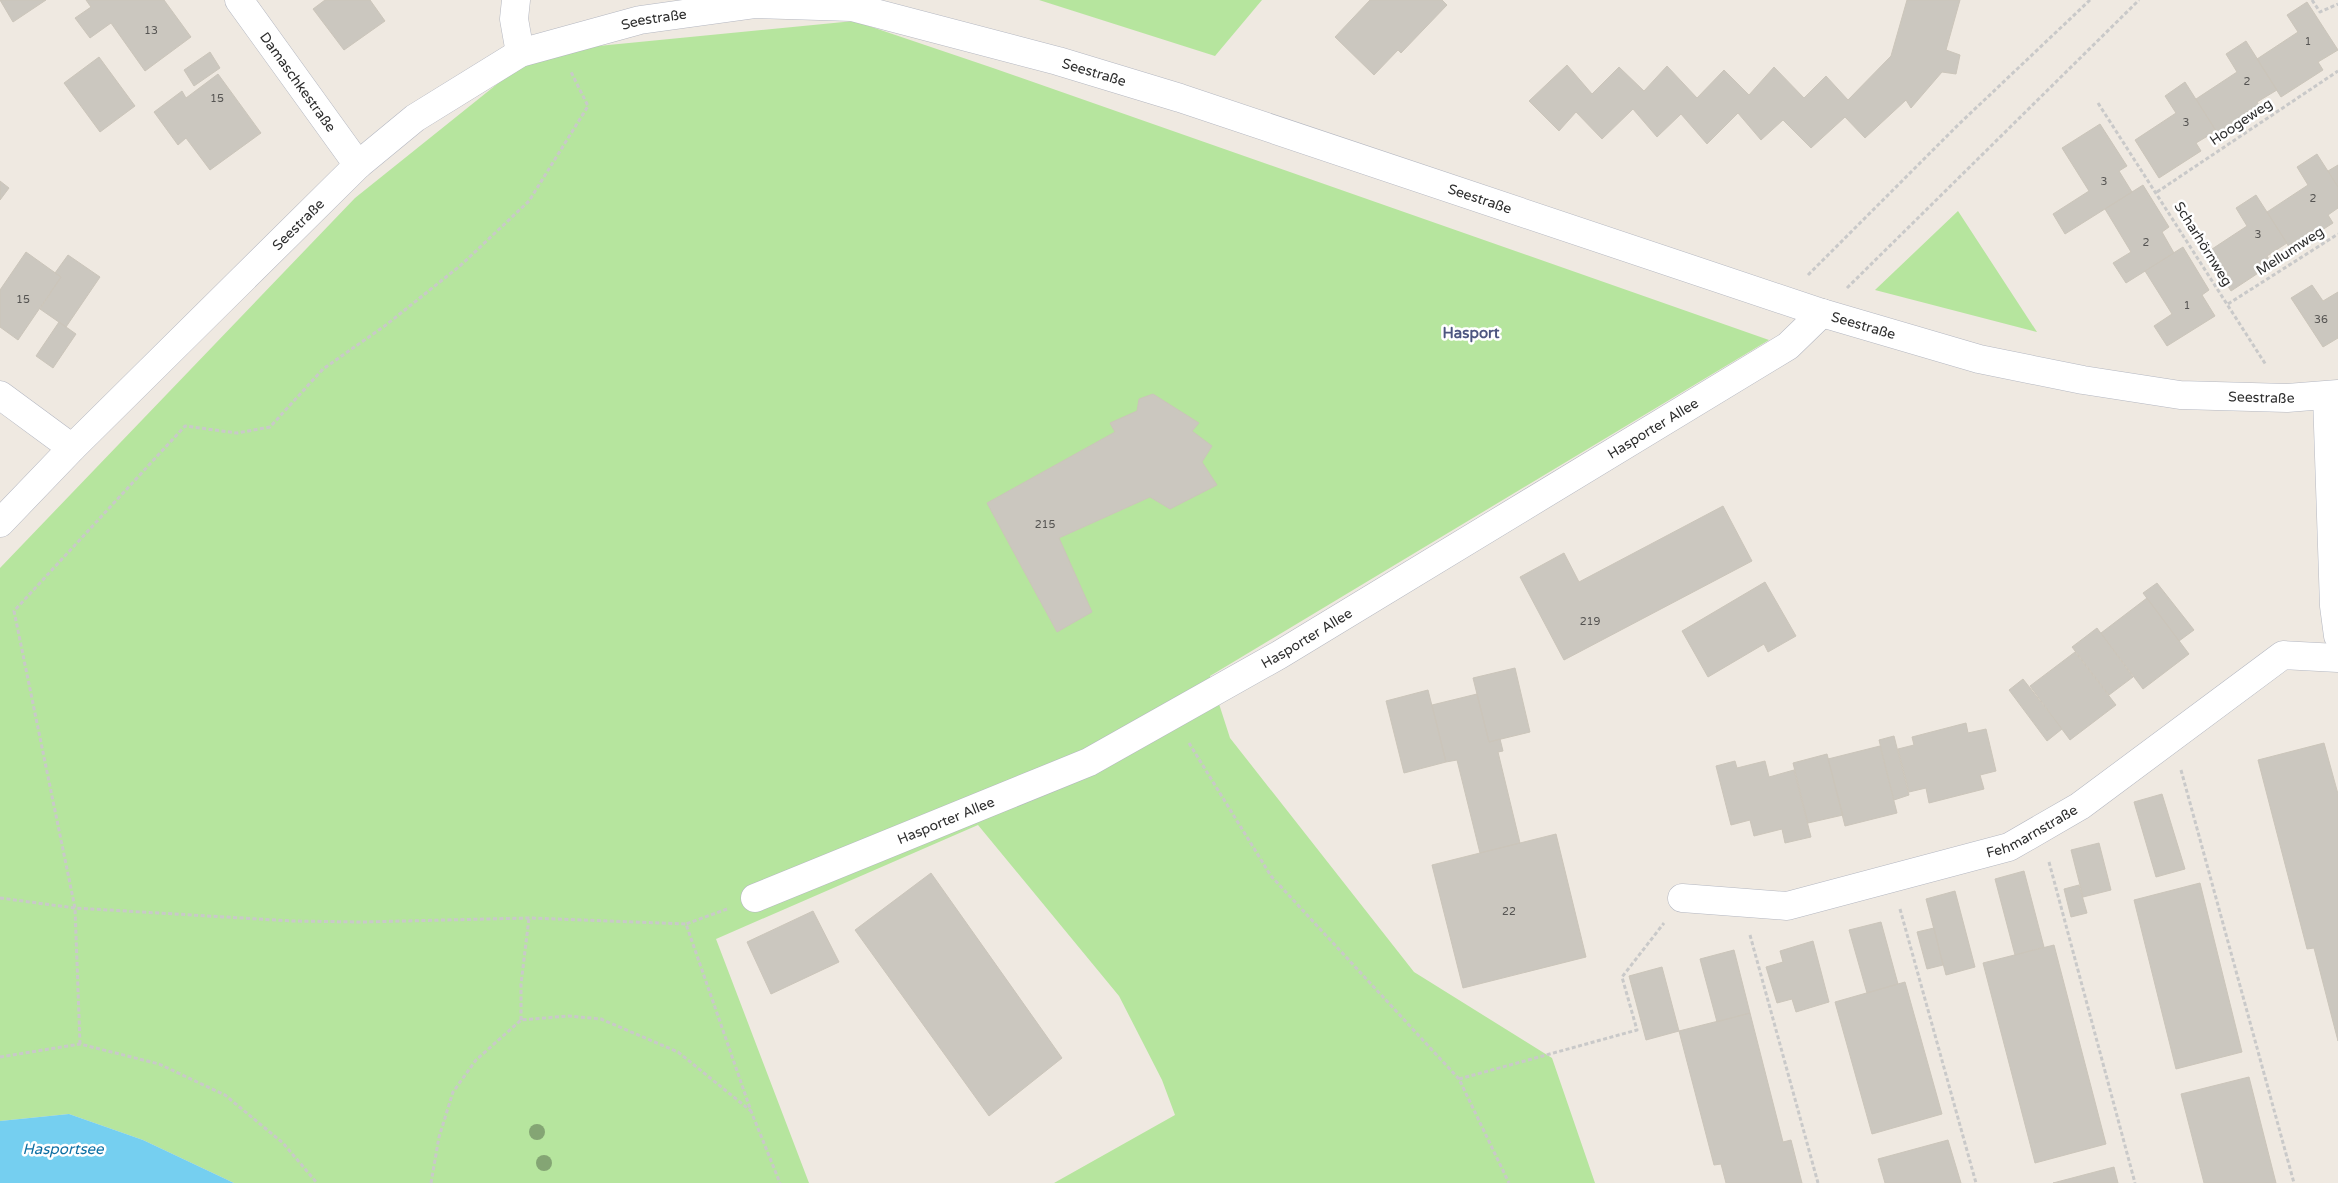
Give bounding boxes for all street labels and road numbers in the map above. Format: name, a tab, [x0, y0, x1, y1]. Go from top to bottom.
street label: Seestraße	[619, 5, 688, 33]
street label: Damaschkestraße	[256, 29, 340, 135]
street label: Seestraße	[1060, 54, 1128, 90]
street label: Hoogeweg	[2206, 95, 2276, 149]
street label: Seestraße	[1446, 180, 1514, 217]
street label: Seestraße	[269, 195, 328, 254]
street label: Scharhörnweg	[2170, 199, 2236, 289]
street label: Mellumweg	[2253, 223, 2327, 279]
street label: Seestraße	[1829, 308, 1898, 343]
street label: Seestraße	[2228, 388, 2295, 407]
street label: Hasporter Allee	[1604, 394, 1701, 462]
street label: Hasporter Allee	[1258, 604, 1355, 672]
street label: Hasporter Allee	[895, 793, 997, 848]
street label: Fehmarnstraße	[1984, 801, 2080, 861]

